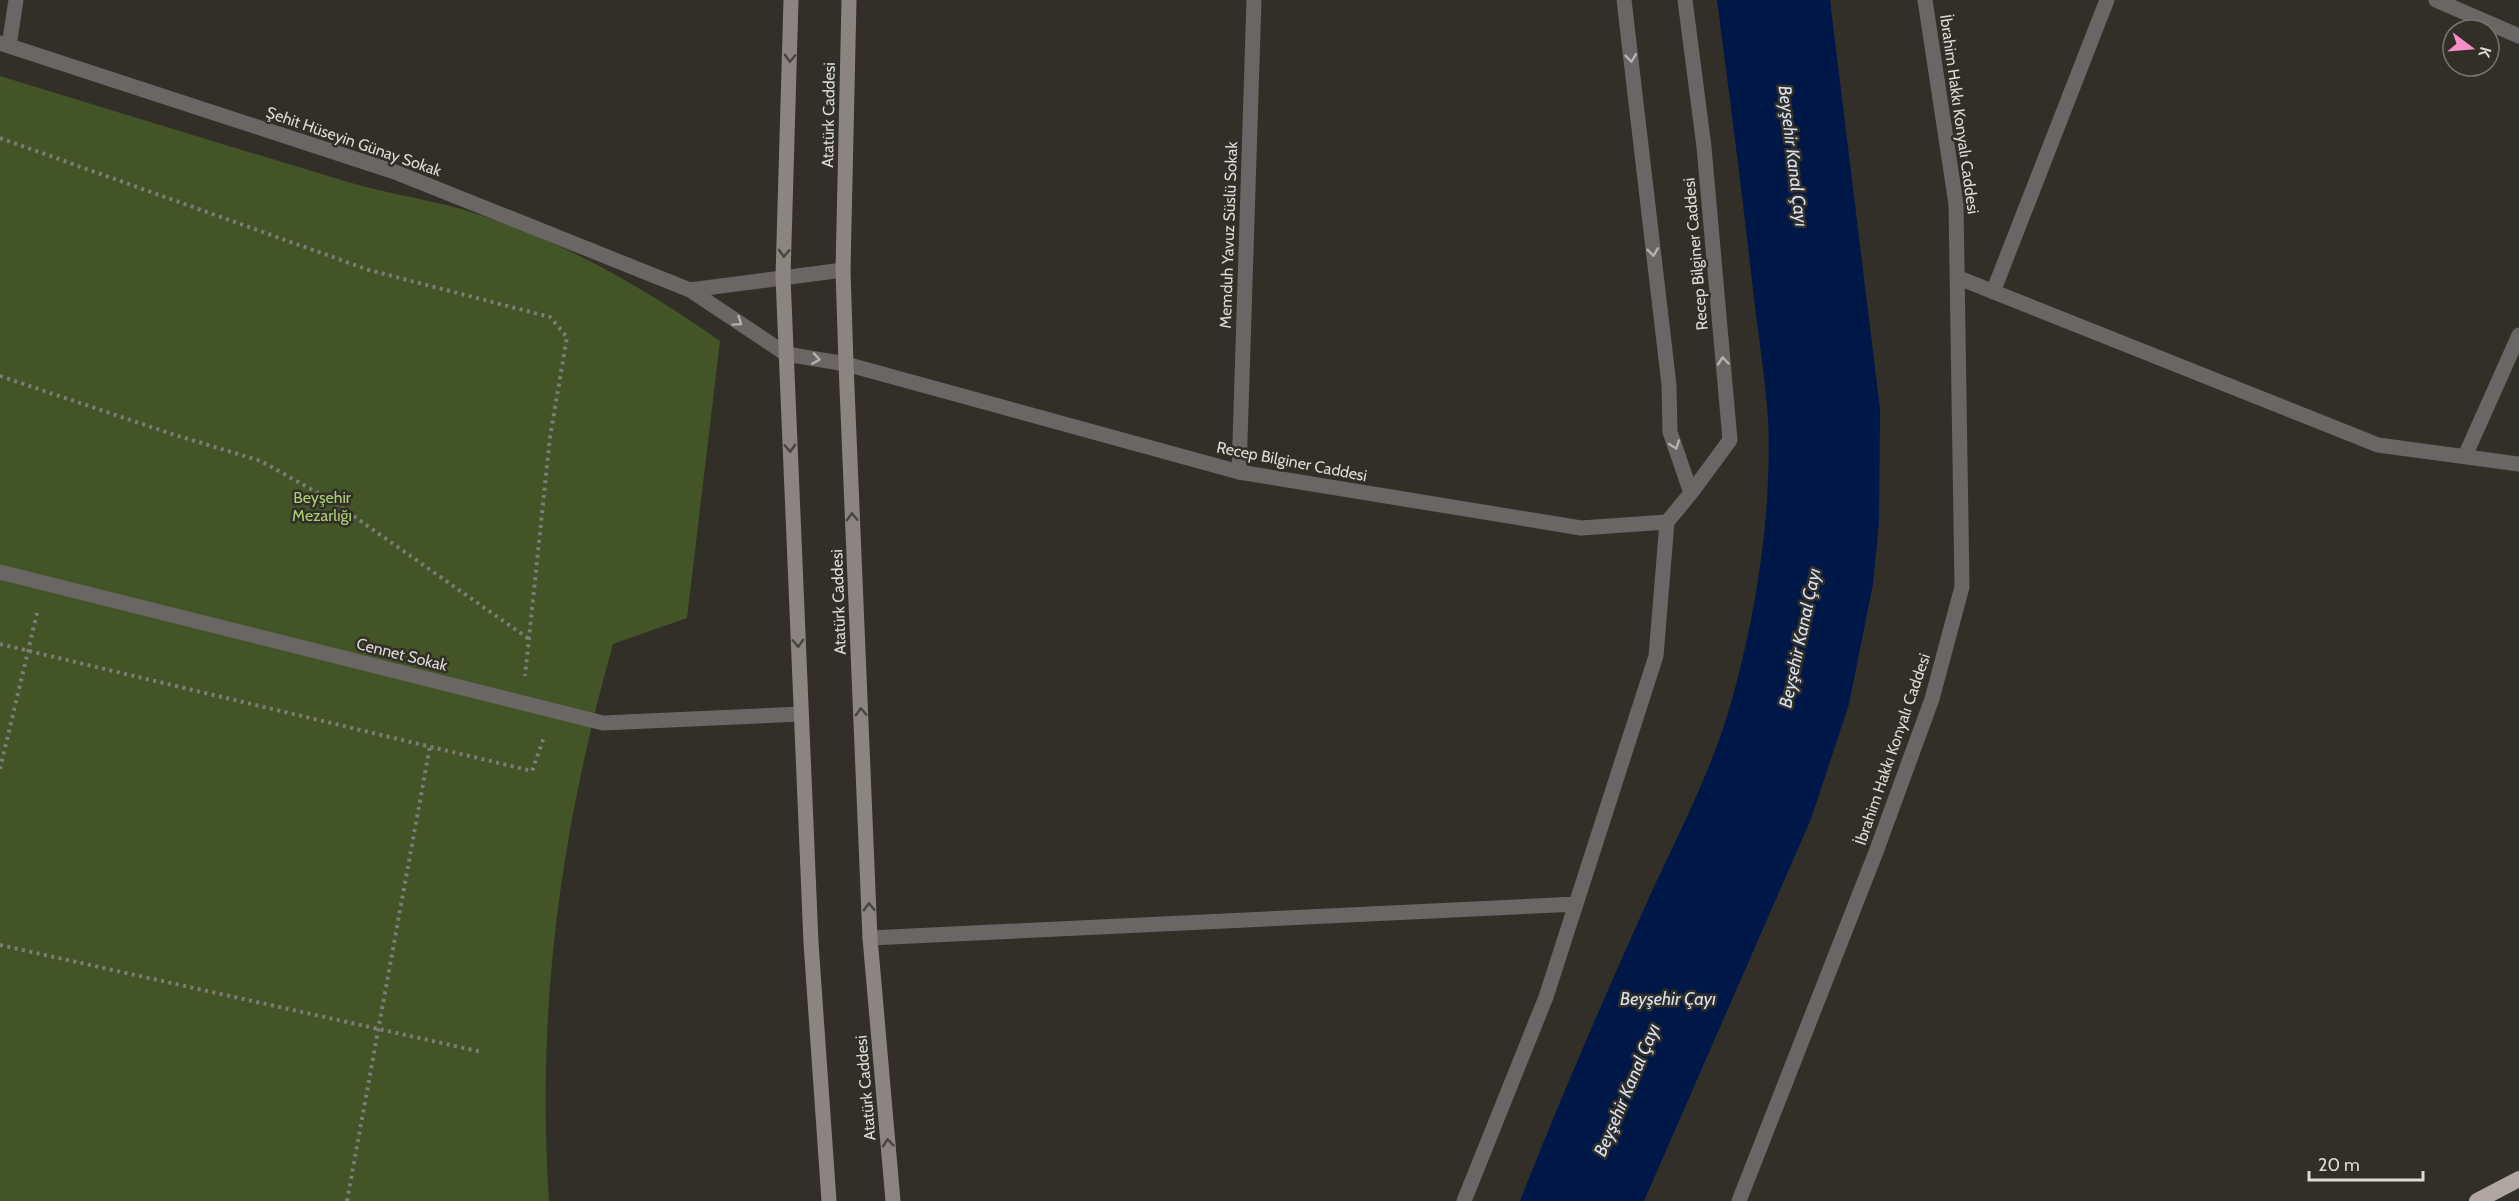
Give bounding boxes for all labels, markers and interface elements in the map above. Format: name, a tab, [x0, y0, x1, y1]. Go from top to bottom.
street label: İbrahim Hakkı Konyalı Caddesi	[1936, 13, 1983, 215]
north arrow	[2441, 18, 2501, 78]
text: K	[2474, 45, 2495, 59]
one-way arrow	[783, 54, 796, 63]
one-way arrow	[1624, 54, 1637, 63]
street label: Atatürk Caddesi	[818, 62, 839, 168]
water label: Beyşehir Kanal Çayı	[1773, 84, 1813, 228]
street label: Şehit Hüseyin Günay Sokak	[264, 103, 445, 181]
street label: Memduh Yavuz Süslü Sokak	[1216, 140, 1241, 329]
street label: Recep Bilginer Caddesi	[1679, 177, 1712, 331]
one-way arrow	[1647, 247, 1659, 256]
one-way arrow	[777, 249, 790, 258]
one-way arrow	[731, 315, 742, 326]
one-way arrow	[811, 352, 821, 365]
one-way arrow	[1717, 357, 1730, 366]
street label: Recep Bilginer Caddesi	[1215, 438, 1369, 485]
one-way arrow	[1667, 439, 1680, 450]
one-way arrow	[784, 444, 797, 453]
park label: Beyşehir Mezarlığı	[292, 488, 352, 525]
one-way arrow	[846, 512, 859, 521]
street label: Atatürk Caddesi	[827, 549, 850, 655]
water label: Beyşehir Kanal Çayı	[1774, 566, 1826, 710]
street label: Cennet Sokak	[354, 634, 450, 675]
one-way arrow	[792, 639, 804, 648]
street label: İbrahim Hakkı Konyalı Caddesi	[1851, 651, 1934, 847]
one-way arrow	[854, 707, 867, 716]
one-way arrow	[862, 902, 875, 911]
water label: Beyşehir Çayı	[1620, 988, 1716, 1010]
water label: Beyşehir Kanal Çayı	[1589, 1020, 1665, 1160]
street label: Atatürk Caddesi	[851, 1035, 880, 1141]
one-way arrow	[882, 1138, 895, 1147]
scale bar	[2309, 1144, 2423, 1182]
text: 20 m	[2318, 1154, 2360, 1176]

